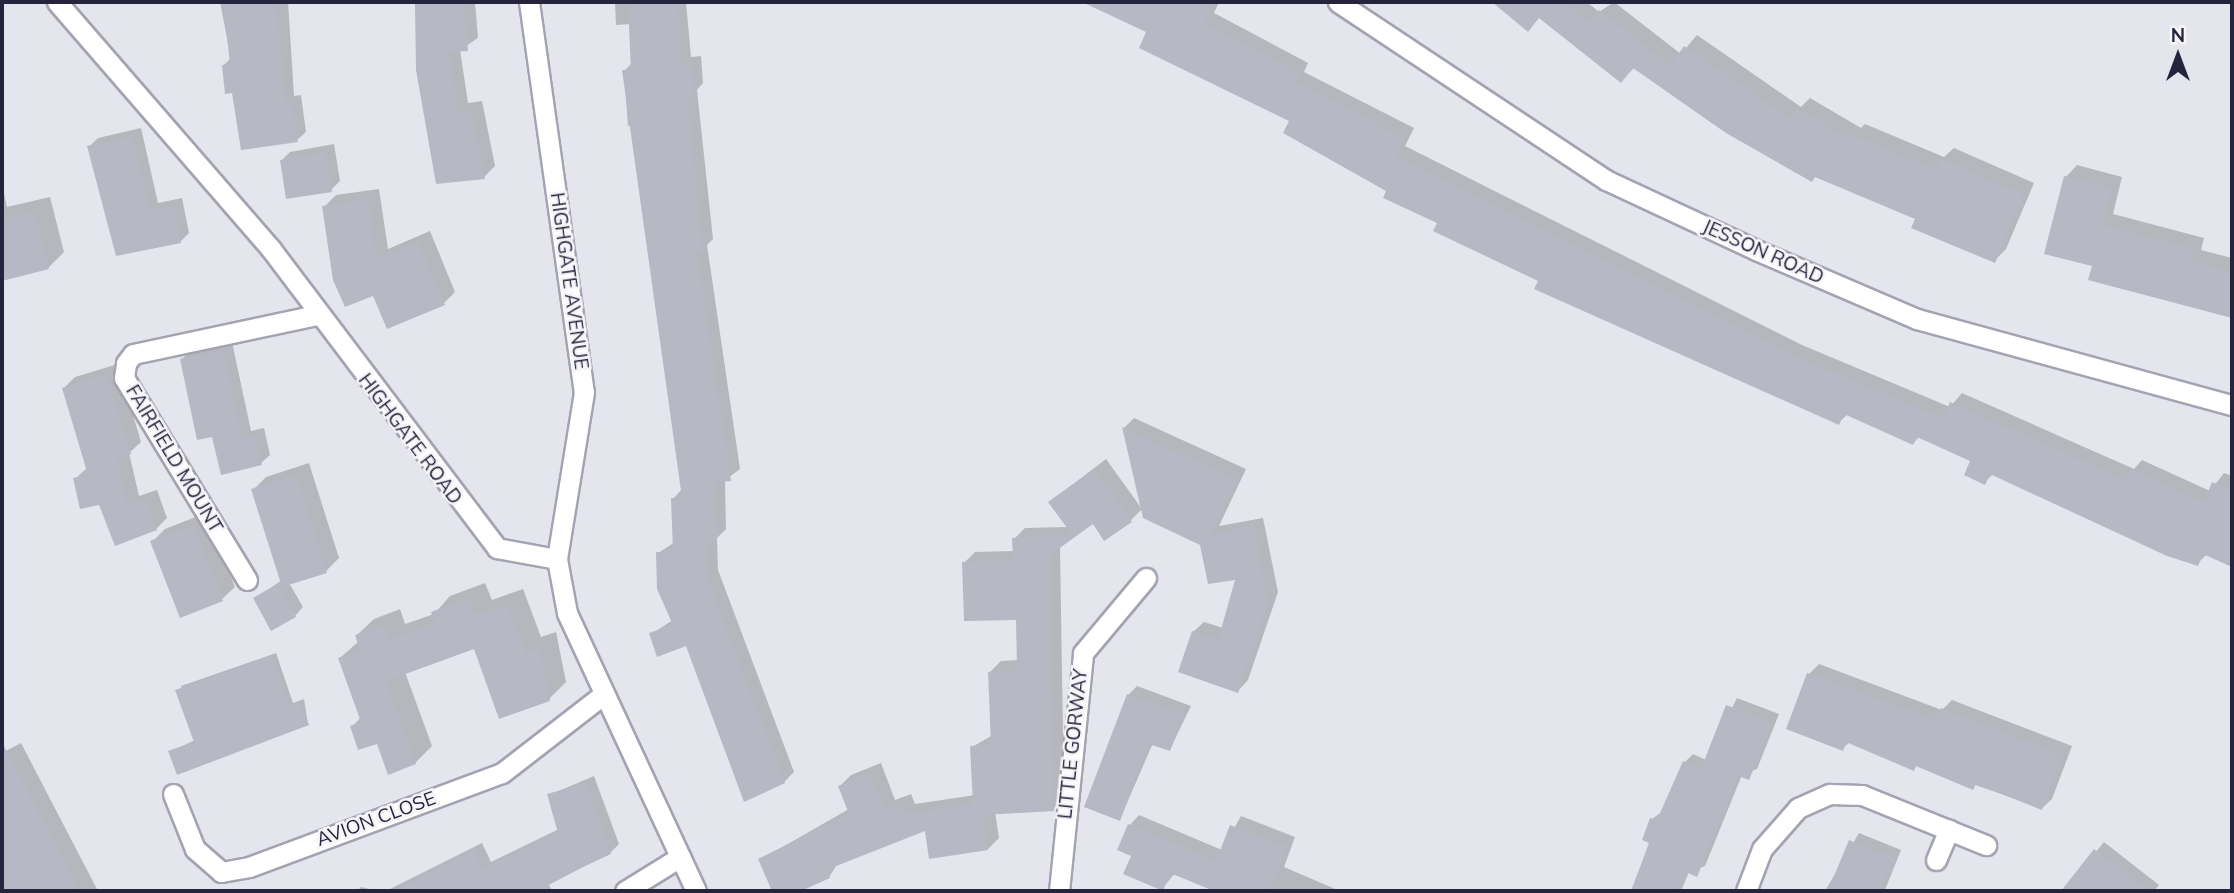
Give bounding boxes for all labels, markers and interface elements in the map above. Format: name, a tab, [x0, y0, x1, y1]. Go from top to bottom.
north arrow	[2143, 21, 2213, 91]
text: N	[2171, 23, 2185, 47]
street label: HIGHGATE AVENUE	[545, 191, 593, 371]
street label: JESSON ROAD	[1699, 215, 1827, 289]
street label: HIGHGATE ROAD	[353, 369, 467, 509]
street label: FAIRFIELD MOUNT	[121, 381, 227, 537]
street label: LITTLE GORWAY	[1054, 668, 1092, 820]
street label: AVION CLOSE	[313, 787, 439, 851]

